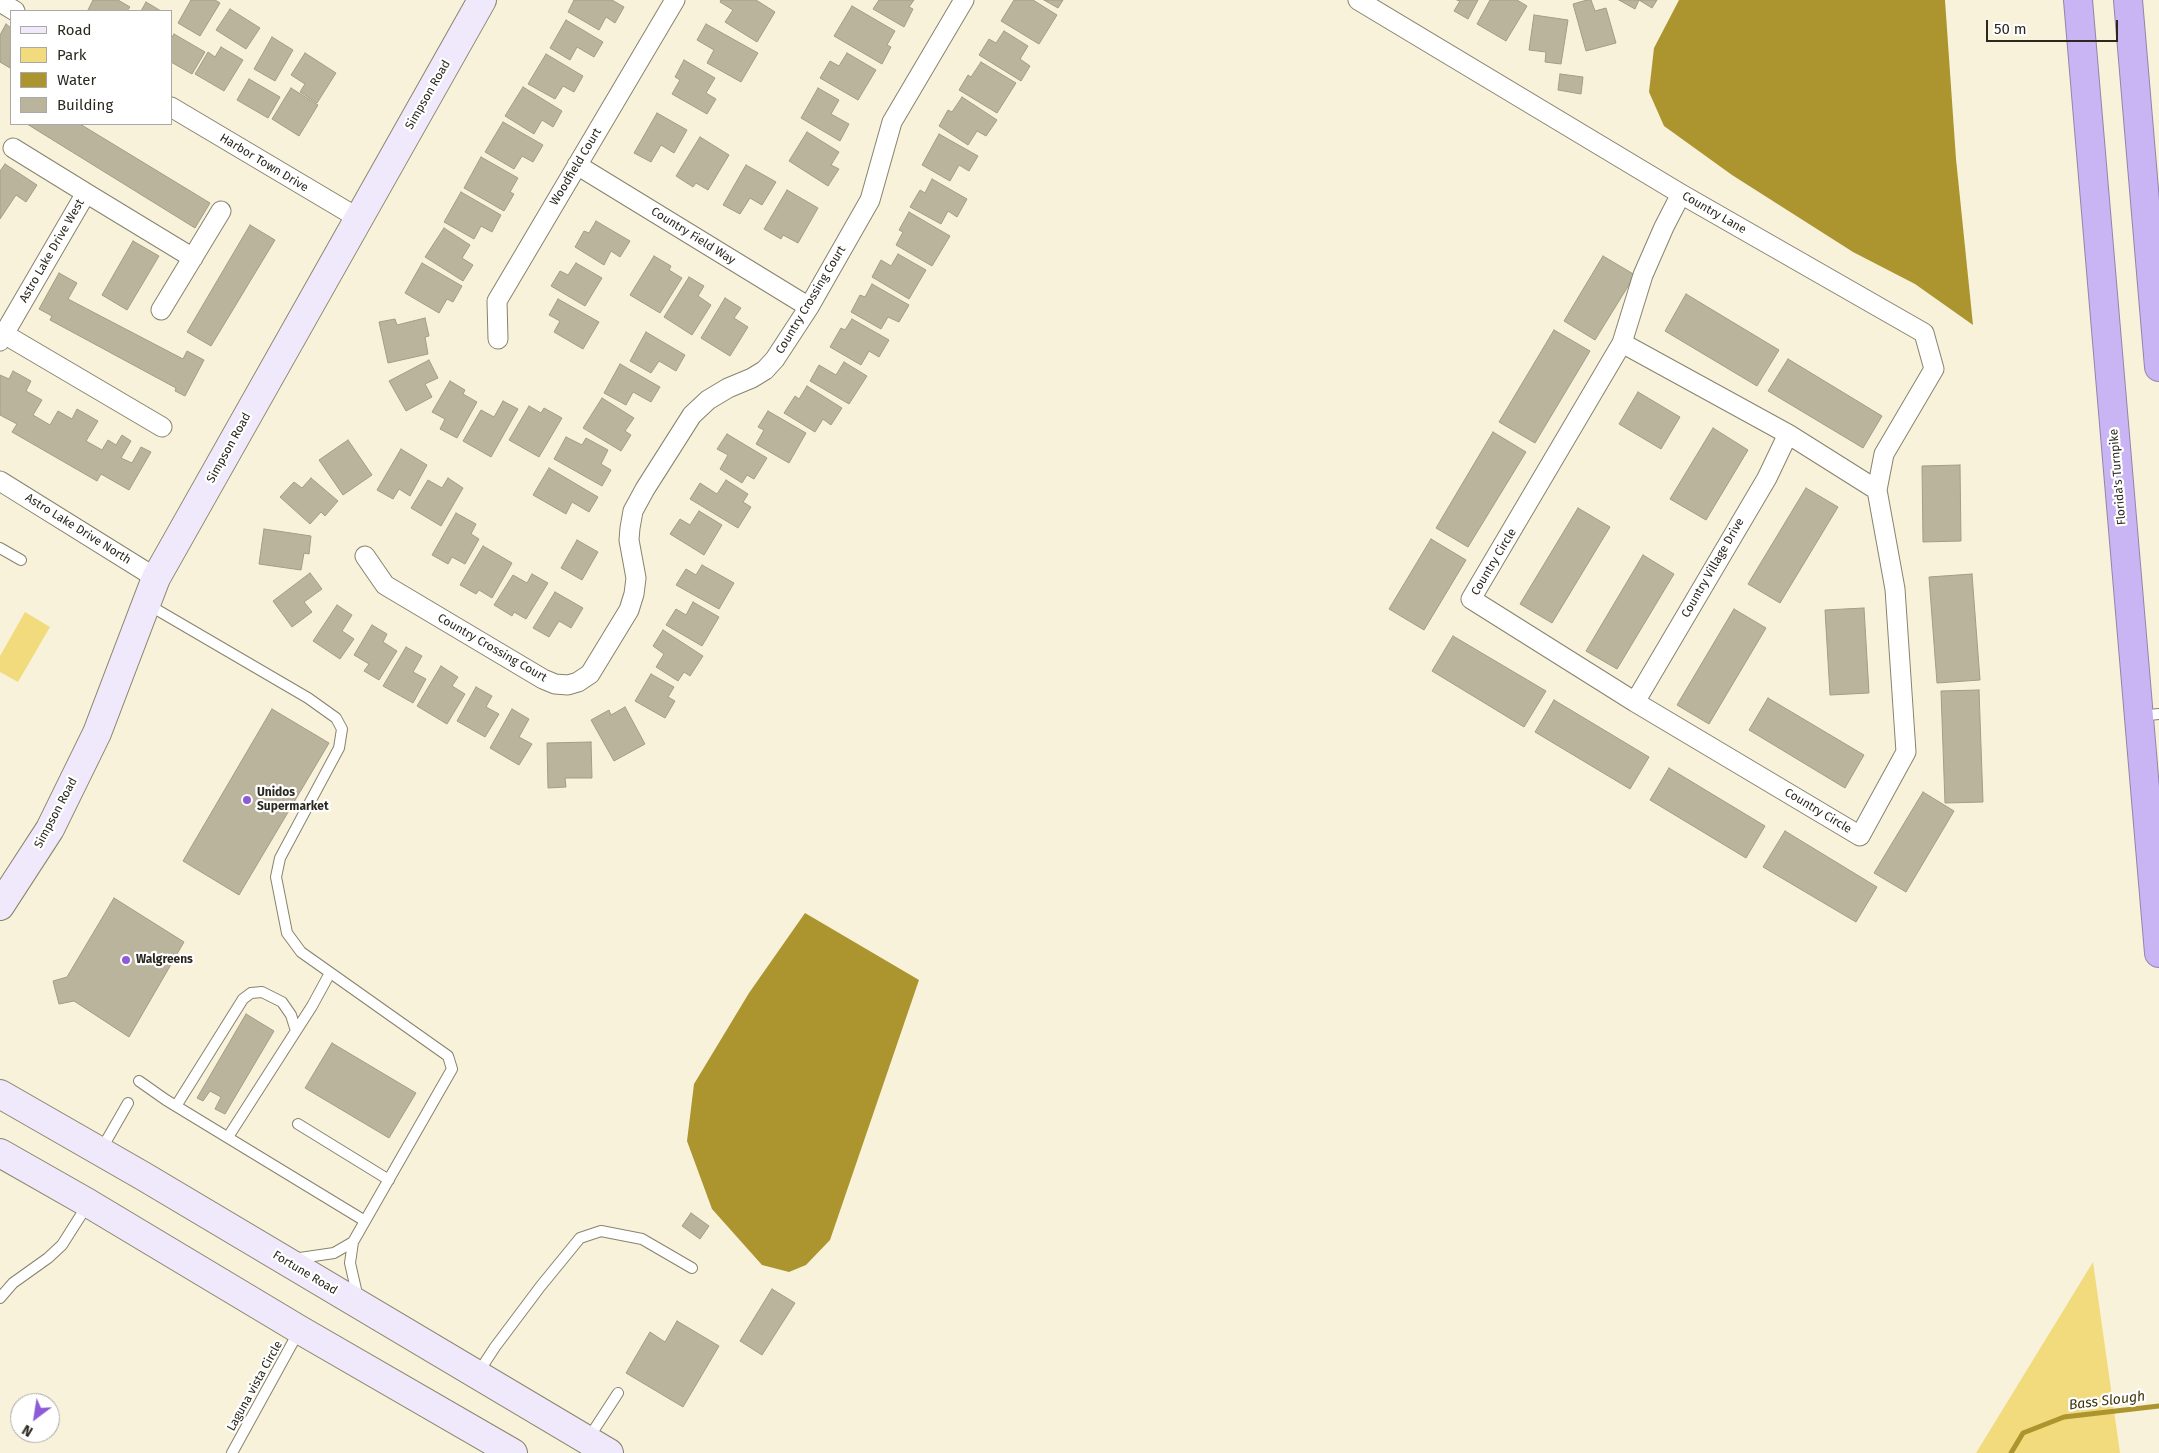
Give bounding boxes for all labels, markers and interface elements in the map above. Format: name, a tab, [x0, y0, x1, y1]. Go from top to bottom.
legend	[10, 10, 172, 125]
scale bar	[1989, 10, 2122, 42]
text: 50 m	[1994, 20, 2027, 38]
text: Road	[57, 21, 92, 39]
text: Park	[57, 46, 87, 64]
street label: Simpson Road	[402, 58, 454, 132]
text: Water	[57, 71, 96, 89]
text: Building	[57, 96, 113, 114]
street label: Woodfield Court	[547, 126, 605, 208]
street label: Harbor Town Drive	[217, 131, 311, 195]
street label: Country Lane	[1679, 189, 1749, 237]
street label: Astro Lake Drive West	[17, 197, 87, 305]
street label: Country Field Way	[648, 204, 738, 268]
street label: Country Crossing Court	[773, 243, 849, 357]
street label: Simpson Road	[204, 410, 254, 486]
street label: Florida's Turnpike	[2107, 428, 2129, 526]
street label: Astro Lake Drive North	[22, 491, 134, 567]
street label: Country Village Drive	[1679, 516, 1747, 620]
street label: Country Circle	[1468, 526, 1520, 598]
street label: Country Crossing Court	[435, 611, 549, 685]
street label: Simpson Road	[31, 775, 81, 851]
street label: Country Circle	[1782, 785, 1854, 837]
place label: Unidos Supermarket	[257, 786, 329, 814]
marker: Unidos Supermarket	[241, 794, 253, 806]
place label: Walgreens	[136, 953, 193, 967]
marker: Walgreens	[120, 954, 132, 966]
street label: Fortune Road	[270, 1248, 340, 1298]
street label: Laguna vista Circle	[224, 1338, 286, 1434]
water label: Bass Slough	[2068, 1388, 2146, 1414]
north arrow	[10, 1393, 60, 1443]
text: N	[19, 1421, 36, 1440]

